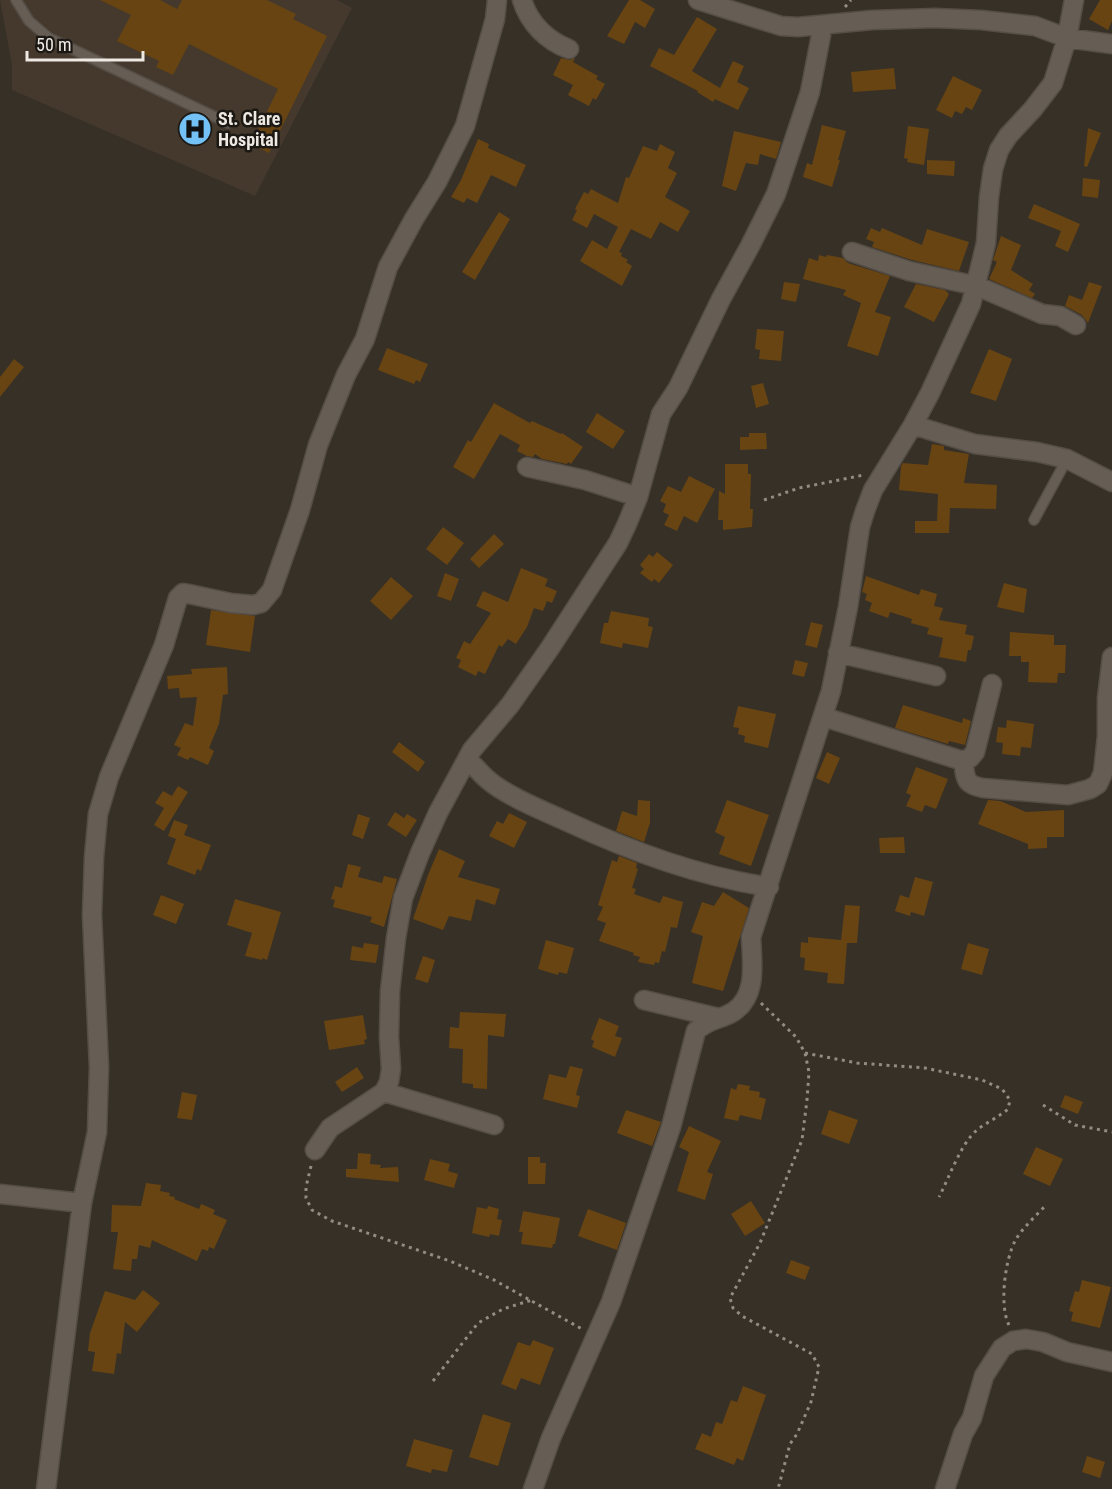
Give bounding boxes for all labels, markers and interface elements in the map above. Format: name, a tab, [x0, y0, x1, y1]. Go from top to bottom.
scale bar	[27, 24, 142, 62]
text: 50 m	[36, 34, 71, 55]
place label: St. Clare Hospital	[218, 108, 281, 150]
hospital icon: St. Clare Hospital	[177, 111, 213, 147]

